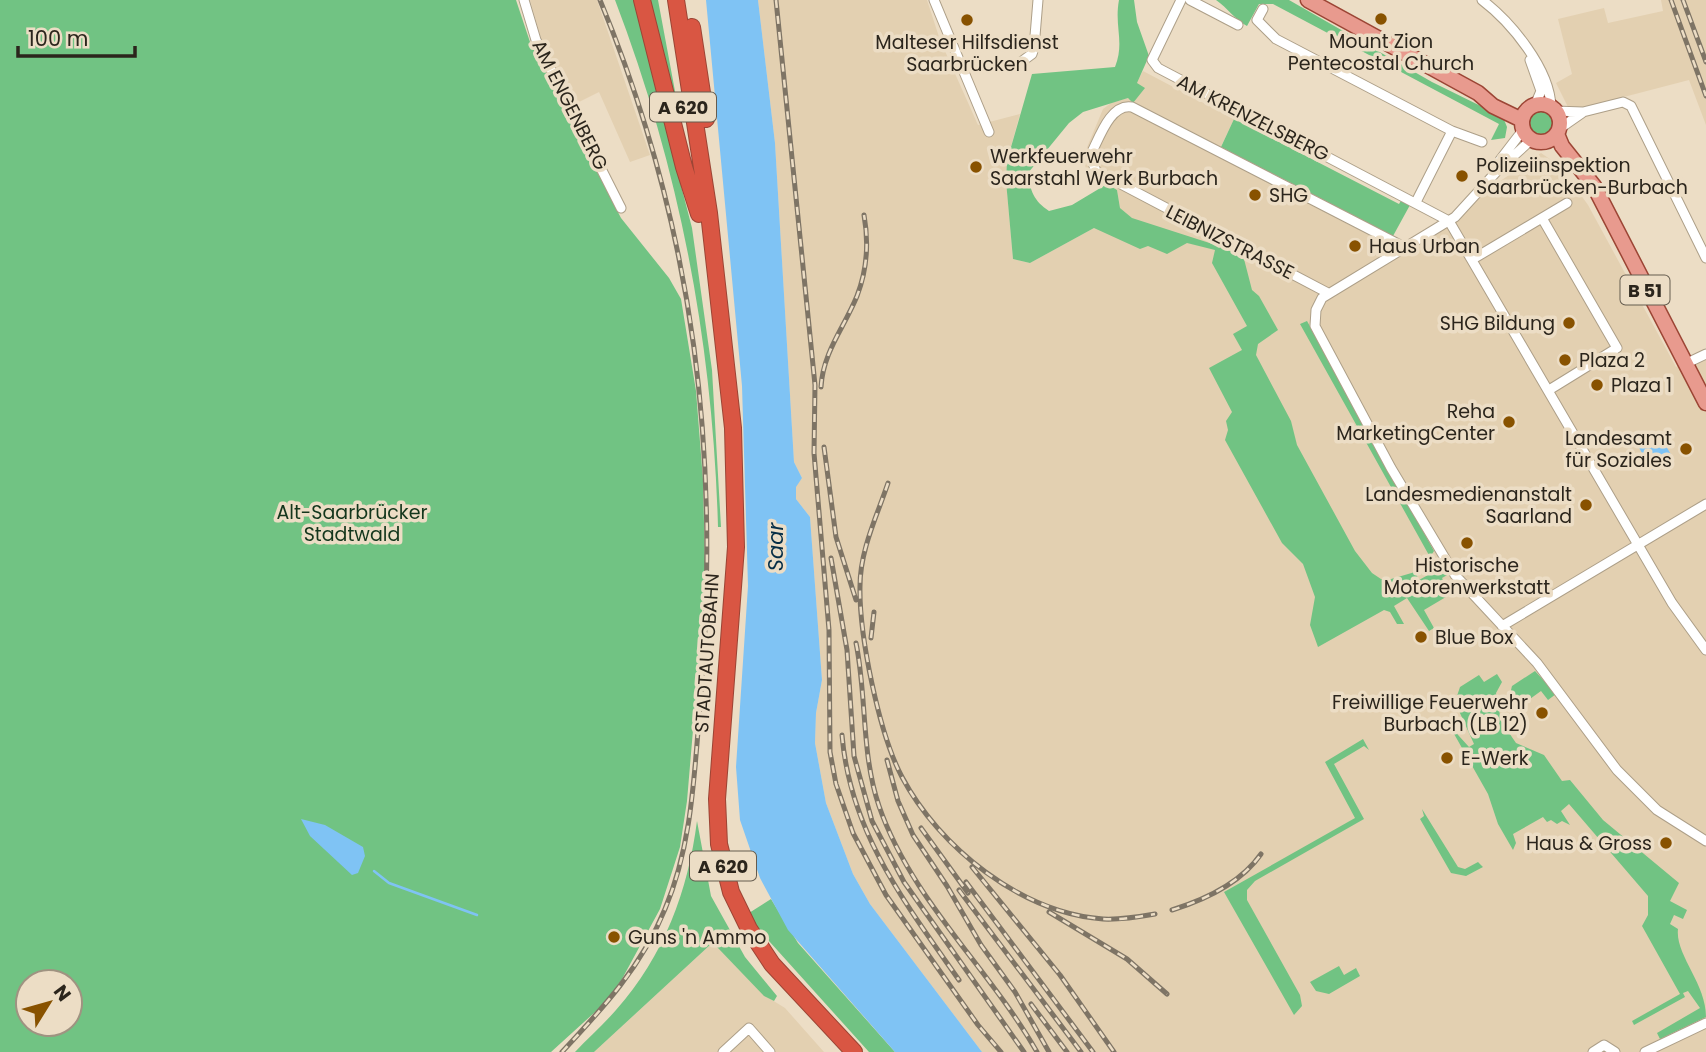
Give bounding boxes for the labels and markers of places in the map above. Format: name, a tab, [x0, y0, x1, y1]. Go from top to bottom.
marker: Mount Zion Pentecostal Church	[1373, 11, 1389, 27]
marker: Malteser Hilfsdienst Saarbrücken	[959, 12, 975, 28]
place label: Mount Zion Pentecostal Church	[1288, 28, 1474, 77]
place label: Malteser Hilfsdienst Saarbrücken	[875, 29, 1059, 78]
place label: Werkfeuerwehr Saarstahl Werk Burbach	[990, 143, 1218, 192]
place label: Polizeiinspektion Saarbrücken-Burbach	[1476, 152, 1688, 201]
marker: Werkfeuerwehr Saarstahl Werk Burbach	[968, 159, 984, 175]
marker: Polizeiinspektion Saarbrücken-Burbach	[1454, 168, 1470, 184]
place label: SHG	[1269, 182, 1308, 209]
marker: SHG	[1247, 187, 1263, 203]
place label: Haus Urban	[1369, 233, 1480, 260]
marker: Haus Urban	[1347, 238, 1363, 254]
place label: SHG Bildung	[1440, 310, 1555, 337]
marker: SHG Bildung	[1561, 315, 1577, 331]
place label: Plaza 2	[1579, 347, 1645, 374]
marker: Plaza 2	[1557, 352, 1573, 368]
place label: Plaza 1	[1611, 372, 1672, 399]
marker: Plaza 1	[1589, 377, 1605, 393]
place label: Reha MarketingCenter	[1336, 398, 1495, 447]
marker: Reha MarketingCenter	[1501, 414, 1517, 430]
place label: Landesamt für Soziales	[1565, 425, 1672, 474]
marker: Landesamt für Soziales	[1678, 441, 1694, 457]
place label: Landesmedienanstalt Saarland	[1365, 481, 1572, 530]
marker: Landesmedienanstalt Saarland	[1578, 497, 1594, 513]
marker: Historische Motorenwerkstatt	[1459, 535, 1475, 551]
place label: Historische Motorenwerkstatt	[1384, 552, 1550, 601]
place label: Blue Box	[1435, 624, 1513, 651]
marker: Blue Box	[1413, 629, 1429, 645]
place label: Freiwillige Feuerwehr Burbach (LB 12)	[1332, 689, 1528, 738]
marker: Freiwillige Feuerwehr Burbach (LB 12)	[1534, 705, 1550, 721]
place label: E-Werk	[1461, 745, 1529, 772]
marker: E-Werk	[1439, 750, 1455, 766]
place label: Haus & Gross	[1526, 830, 1652, 857]
marker: Haus & Gross	[1658, 835, 1674, 851]
place label: Guns 'n Ammo	[628, 924, 766, 951]
marker: Guns 'n Ammo	[606, 929, 622, 945]

